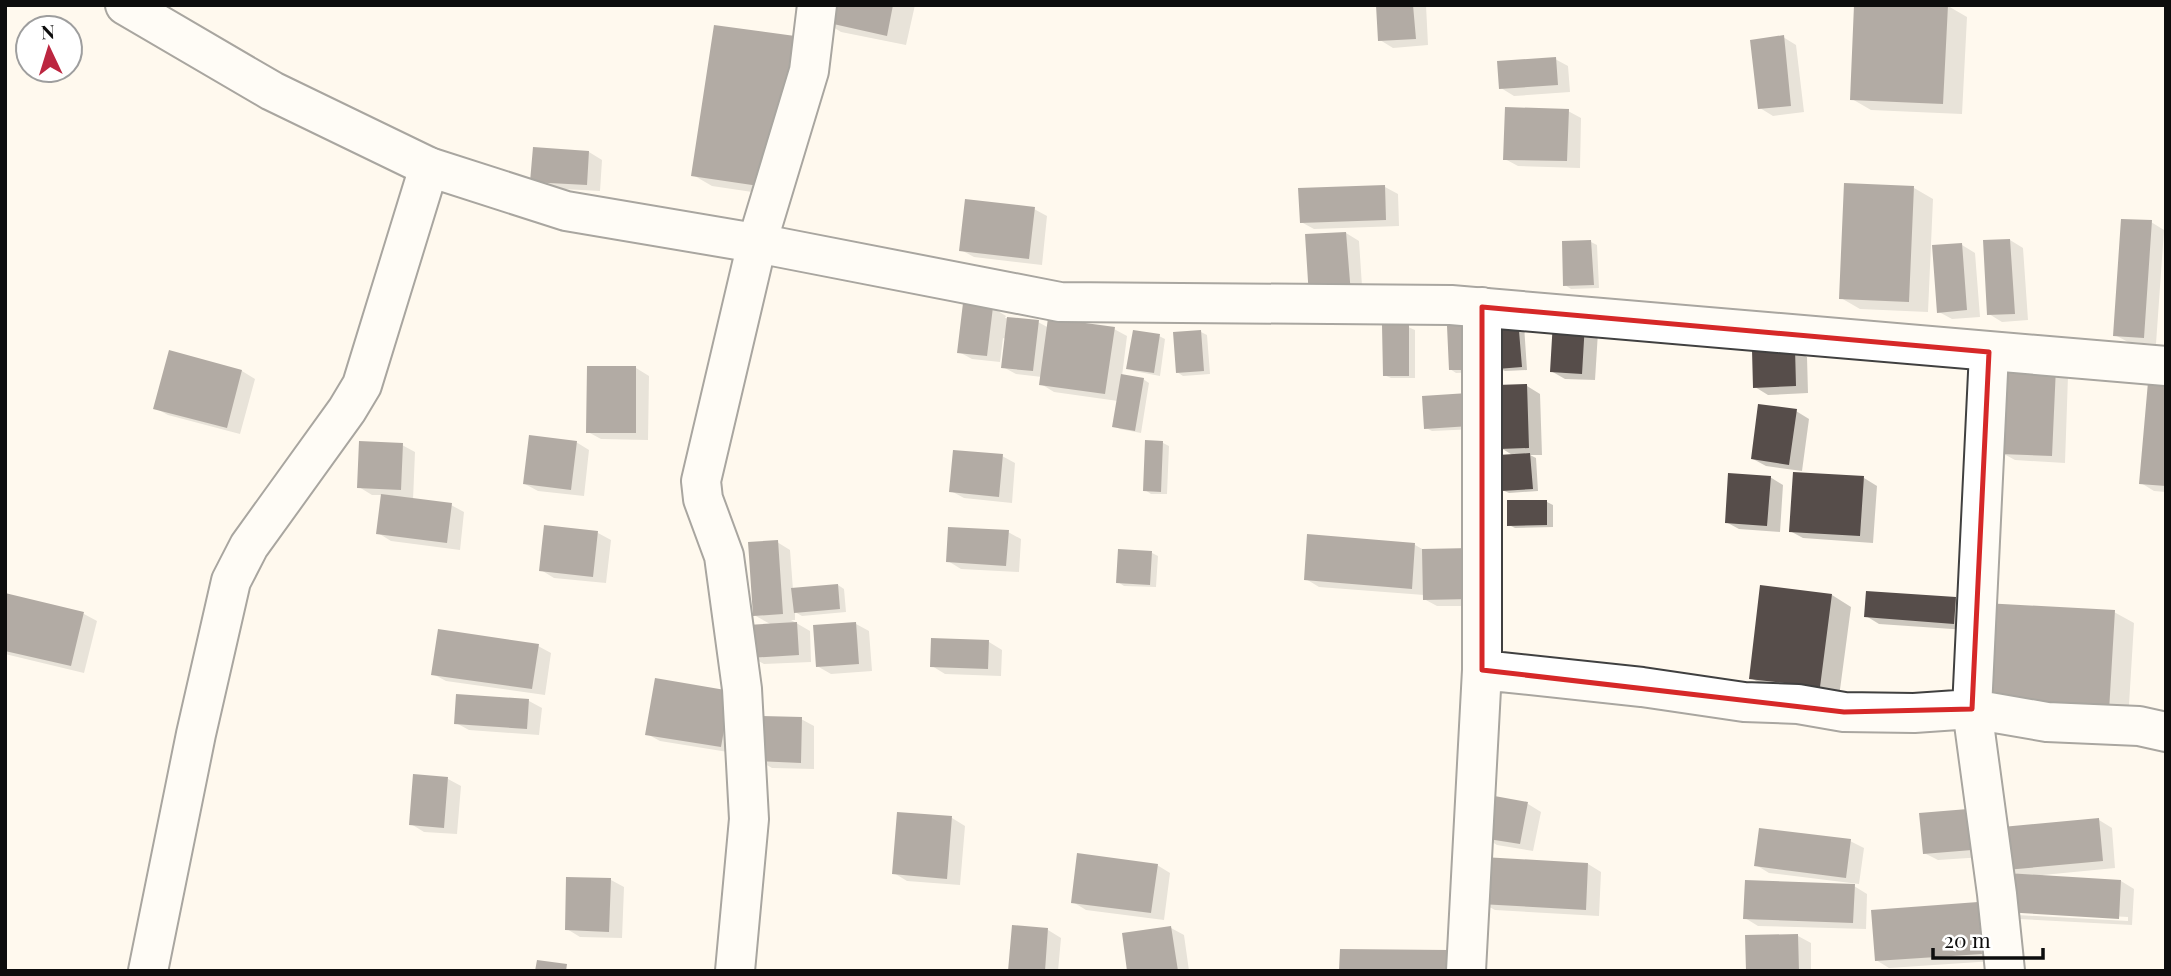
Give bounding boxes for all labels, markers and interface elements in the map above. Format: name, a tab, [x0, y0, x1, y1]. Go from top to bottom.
north arrow	[14, 14, 84, 84]
text: N	[40, 18, 56, 44]
scale bar	[1933, 916, 2043, 960]
text: 20 m	[1944, 925, 1991, 953]

